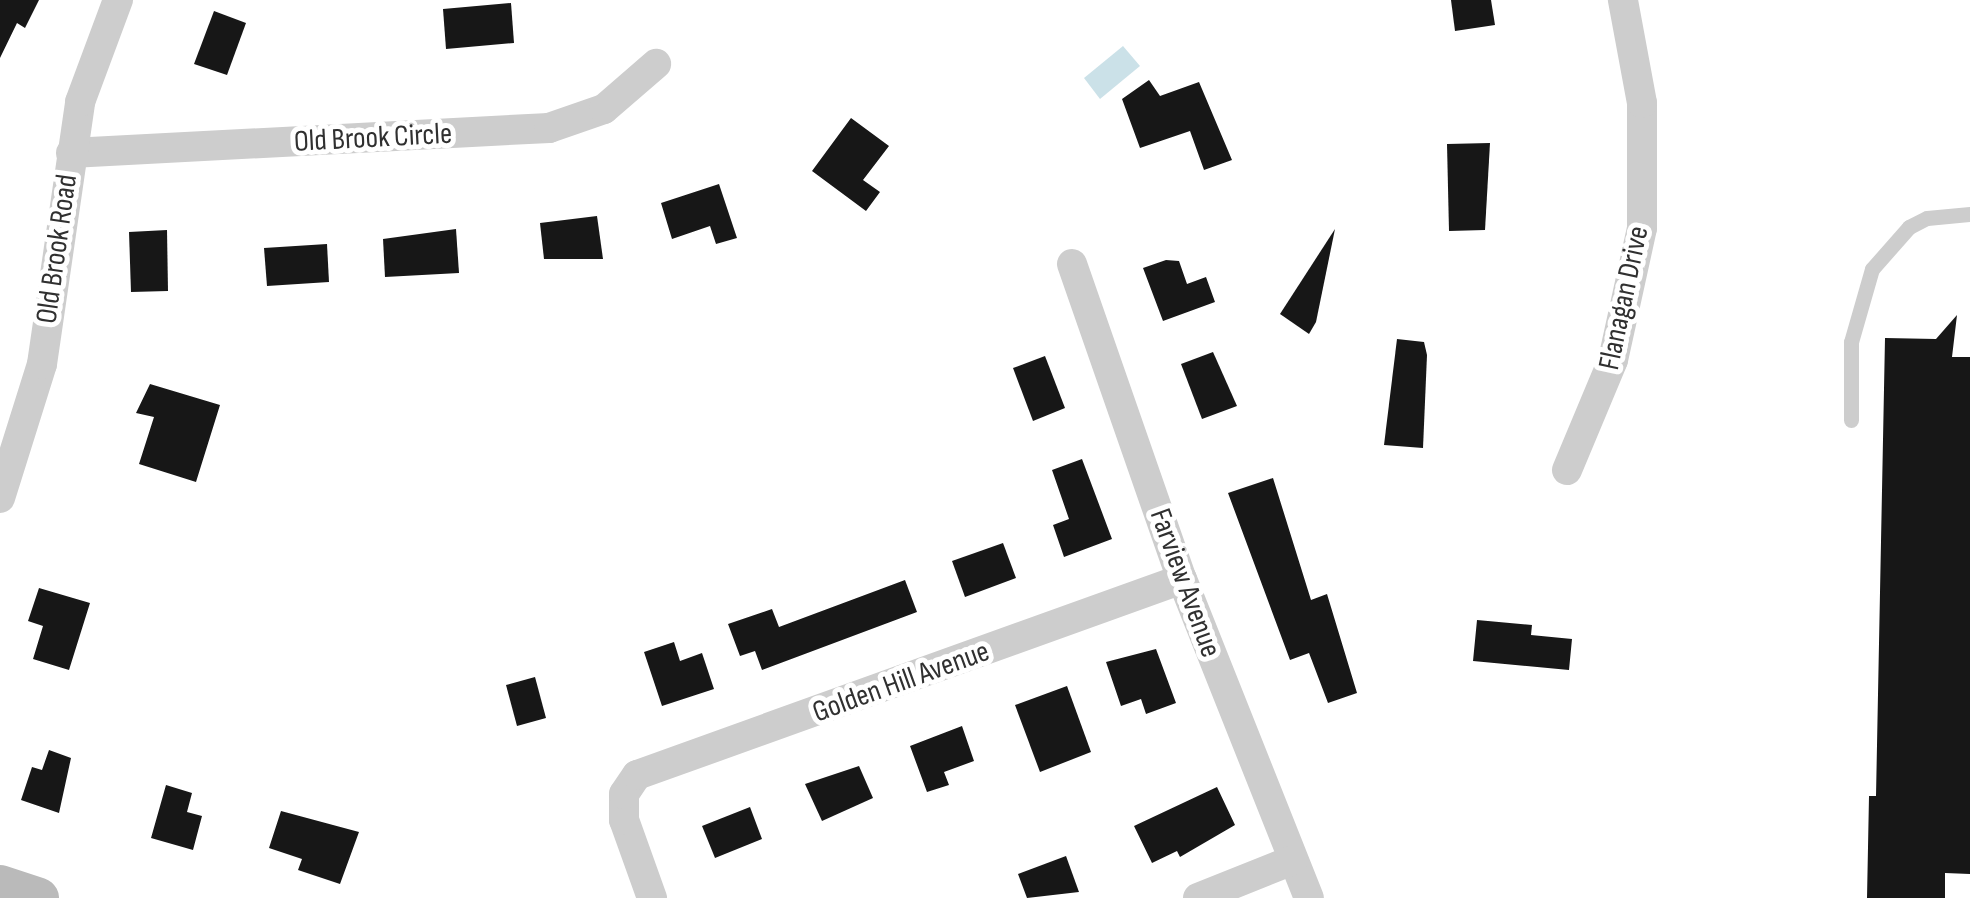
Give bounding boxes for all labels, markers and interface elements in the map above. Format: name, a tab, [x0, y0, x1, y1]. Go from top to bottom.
street label: Old Brook Circle	[293, 116, 453, 160]
street label: Old Brook Road	[29, 172, 85, 326]
street label: Flanagan Drive	[1591, 223, 1657, 373]
street label: Farview Avenue	[1142, 504, 1228, 662]
street label: Golden Hill Avenue	[808, 633, 994, 731]

